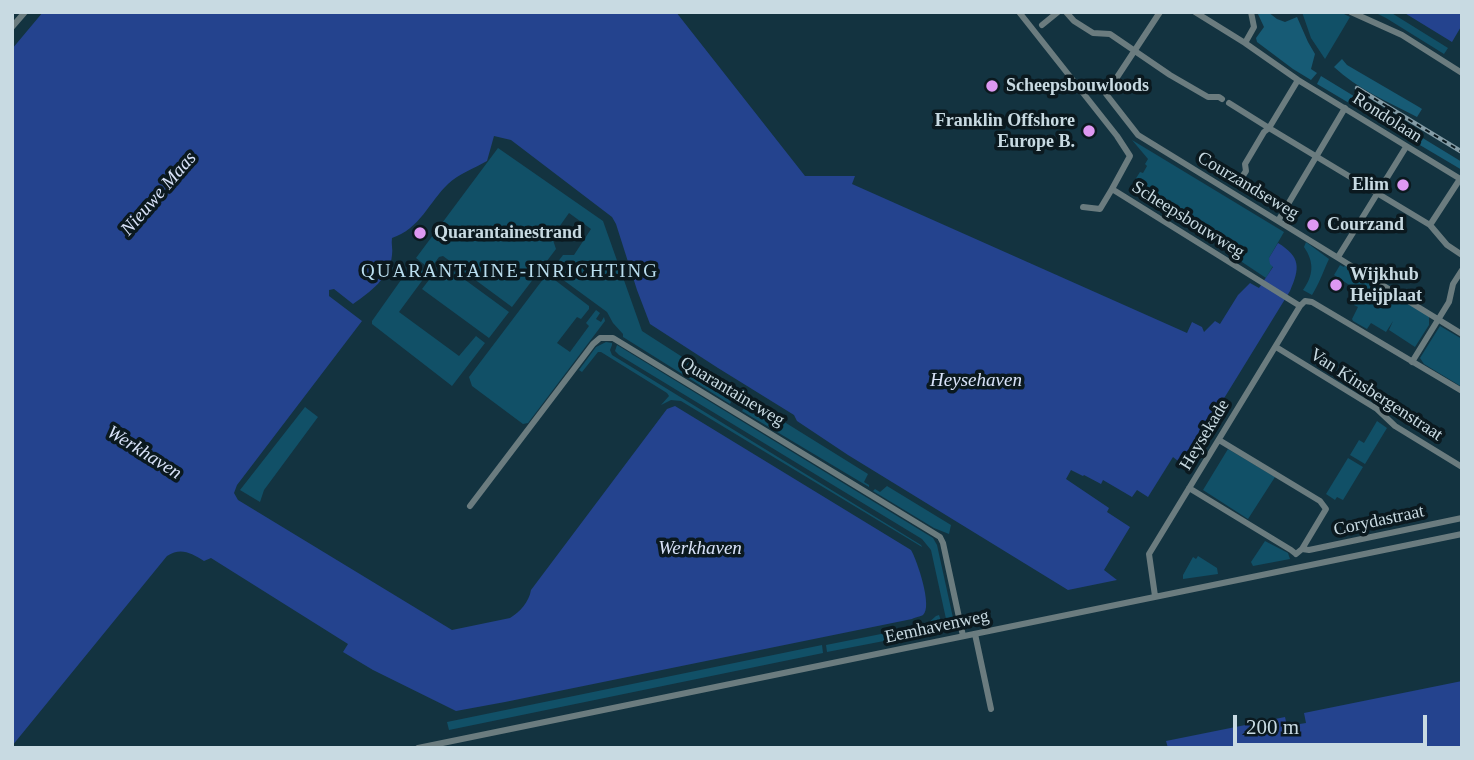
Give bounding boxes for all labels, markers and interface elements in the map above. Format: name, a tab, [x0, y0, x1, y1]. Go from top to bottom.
place label: Scheepsbouwloods	[1006, 75, 1149, 97]
marker: Scheepsbouwloods	[984, 78, 1000, 94]
street label: Rondolaan	[1348, 88, 1426, 148]
place label: Franklin Offshore Europe B.	[935, 110, 1075, 152]
marker: Franklin Offshore Europe B.	[1081, 123, 1097, 139]
water label: Nieuwe Maas	[116, 147, 202, 241]
street label: Courzandseweg	[1193, 147, 1303, 225]
place label: Elim	[1352, 174, 1389, 196]
street label: Scheepsbouwweg	[1128, 177, 1248, 263]
marker: Elim	[1395, 177, 1411, 193]
place label: Courzand	[1327, 214, 1404, 236]
marker: Courzand	[1305, 217, 1321, 233]
place label: Quarantainestrand	[434, 222, 582, 244]
marker: Quarantainestrand	[412, 225, 428, 241]
district label: QUARANTAINE-INRICHTING	[364, 261, 656, 283]
place label: Wijkhub Heijplaat	[1350, 264, 1422, 306]
marker: Wijkhub Heijplaat	[1328, 277, 1344, 293]
street label: Van Kinsbergenstraat	[1305, 344, 1447, 446]
street label: Quarantaineweg	[676, 352, 788, 432]
water label: Heysehaven	[930, 370, 1022, 392]
street label: Heysekade	[1175, 396, 1235, 474]
water label: Werkhaven	[102, 421, 186, 485]
street label: Corydastraat	[1332, 501, 1426, 541]
water label: Werkhaven	[658, 538, 742, 560]
street label: Eemhavenweg	[883, 605, 991, 649]
scale bar	[1236, 700, 1430, 744]
text: 200 m	[1246, 715, 1299, 739]

